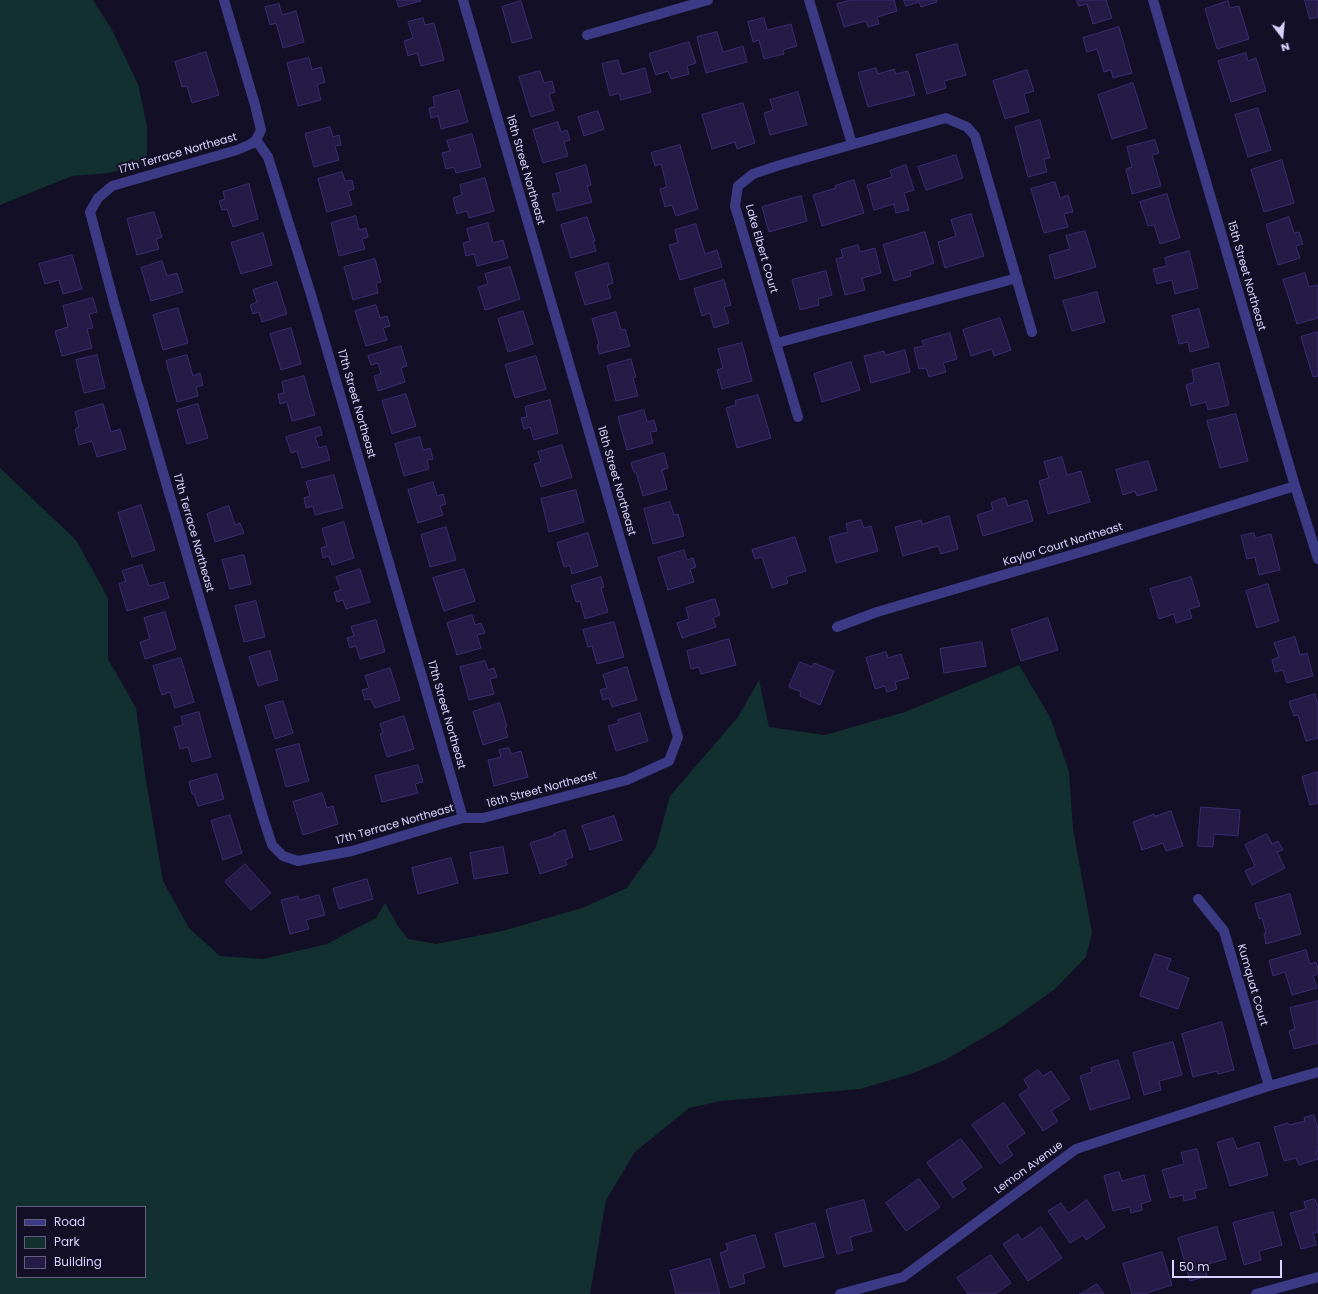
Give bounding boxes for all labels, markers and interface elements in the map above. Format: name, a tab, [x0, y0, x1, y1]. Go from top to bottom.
north arrow	[1262, 16, 1302, 56]
text: N	[1279, 39, 1291, 56]
street label: 16th Street Northeast	[503, 114, 547, 226]
street label: 17th Terrace Northeast	[117, 131, 239, 177]
street label: Lake Elbert Court	[742, 203, 780, 295]
street label: 15th Street Northeast	[1224, 220, 1268, 332]
street label: 17th Street Northeast	[334, 348, 378, 460]
street label: 16th Street Northeast	[594, 425, 638, 537]
street label: 17th Terrace Northeast	[170, 472, 216, 594]
street label: Kaylor Court Northeast	[1002, 520, 1124, 570]
street label: 17th Street Northeast	[424, 659, 468, 771]
street label: 16th Street Northeast	[485, 769, 599, 811]
street label: 17th Terrace Northeast	[334, 802, 456, 848]
street label: Kumquat Court	[1234, 943, 1270, 1027]
street label: Lemon Avenue	[992, 1139, 1066, 1197]
legend	[16, 1206, 146, 1278]
text: Road	[54, 1213, 85, 1230]
text: Park	[54, 1233, 80, 1250]
scale bar	[1174, 1252, 1284, 1278]
text: Building	[54, 1253, 102, 1270]
text: 50 m	[1179, 1258, 1210, 1275]

